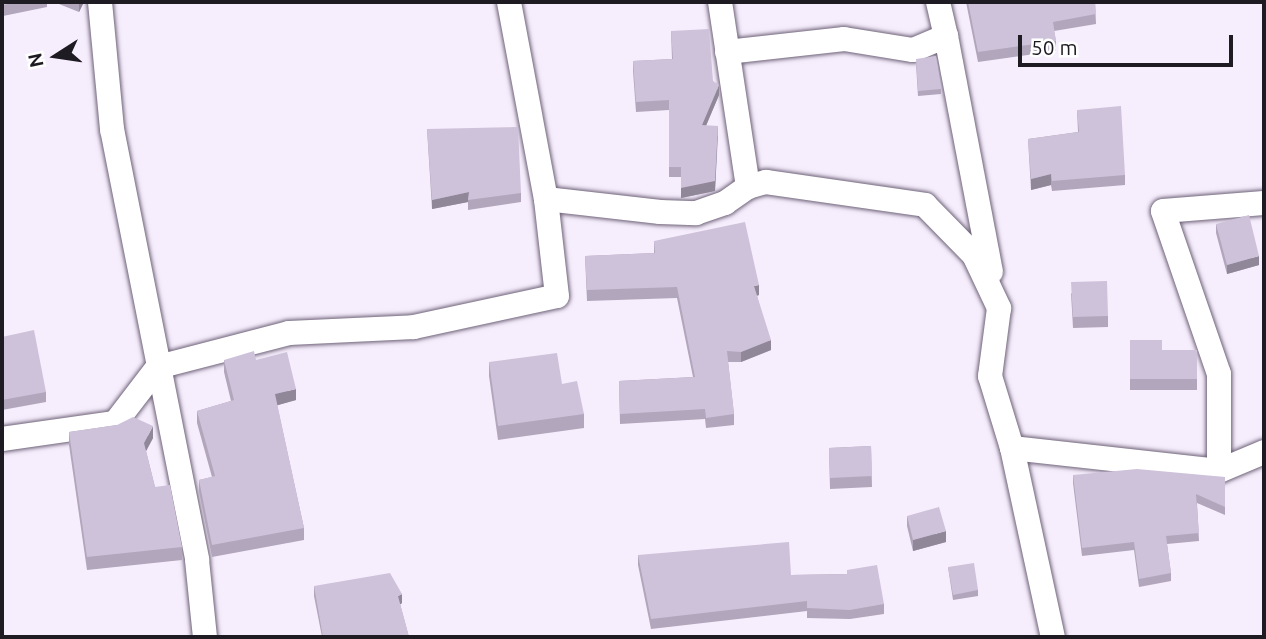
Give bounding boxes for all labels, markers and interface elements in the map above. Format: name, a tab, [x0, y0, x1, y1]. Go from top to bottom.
north arrow	[21, 21, 91, 91]
scale bar	[1021, 21, 1236, 65]
text: 50 m	[1031, 35, 1078, 59]
text: N	[23, 51, 48, 70]

